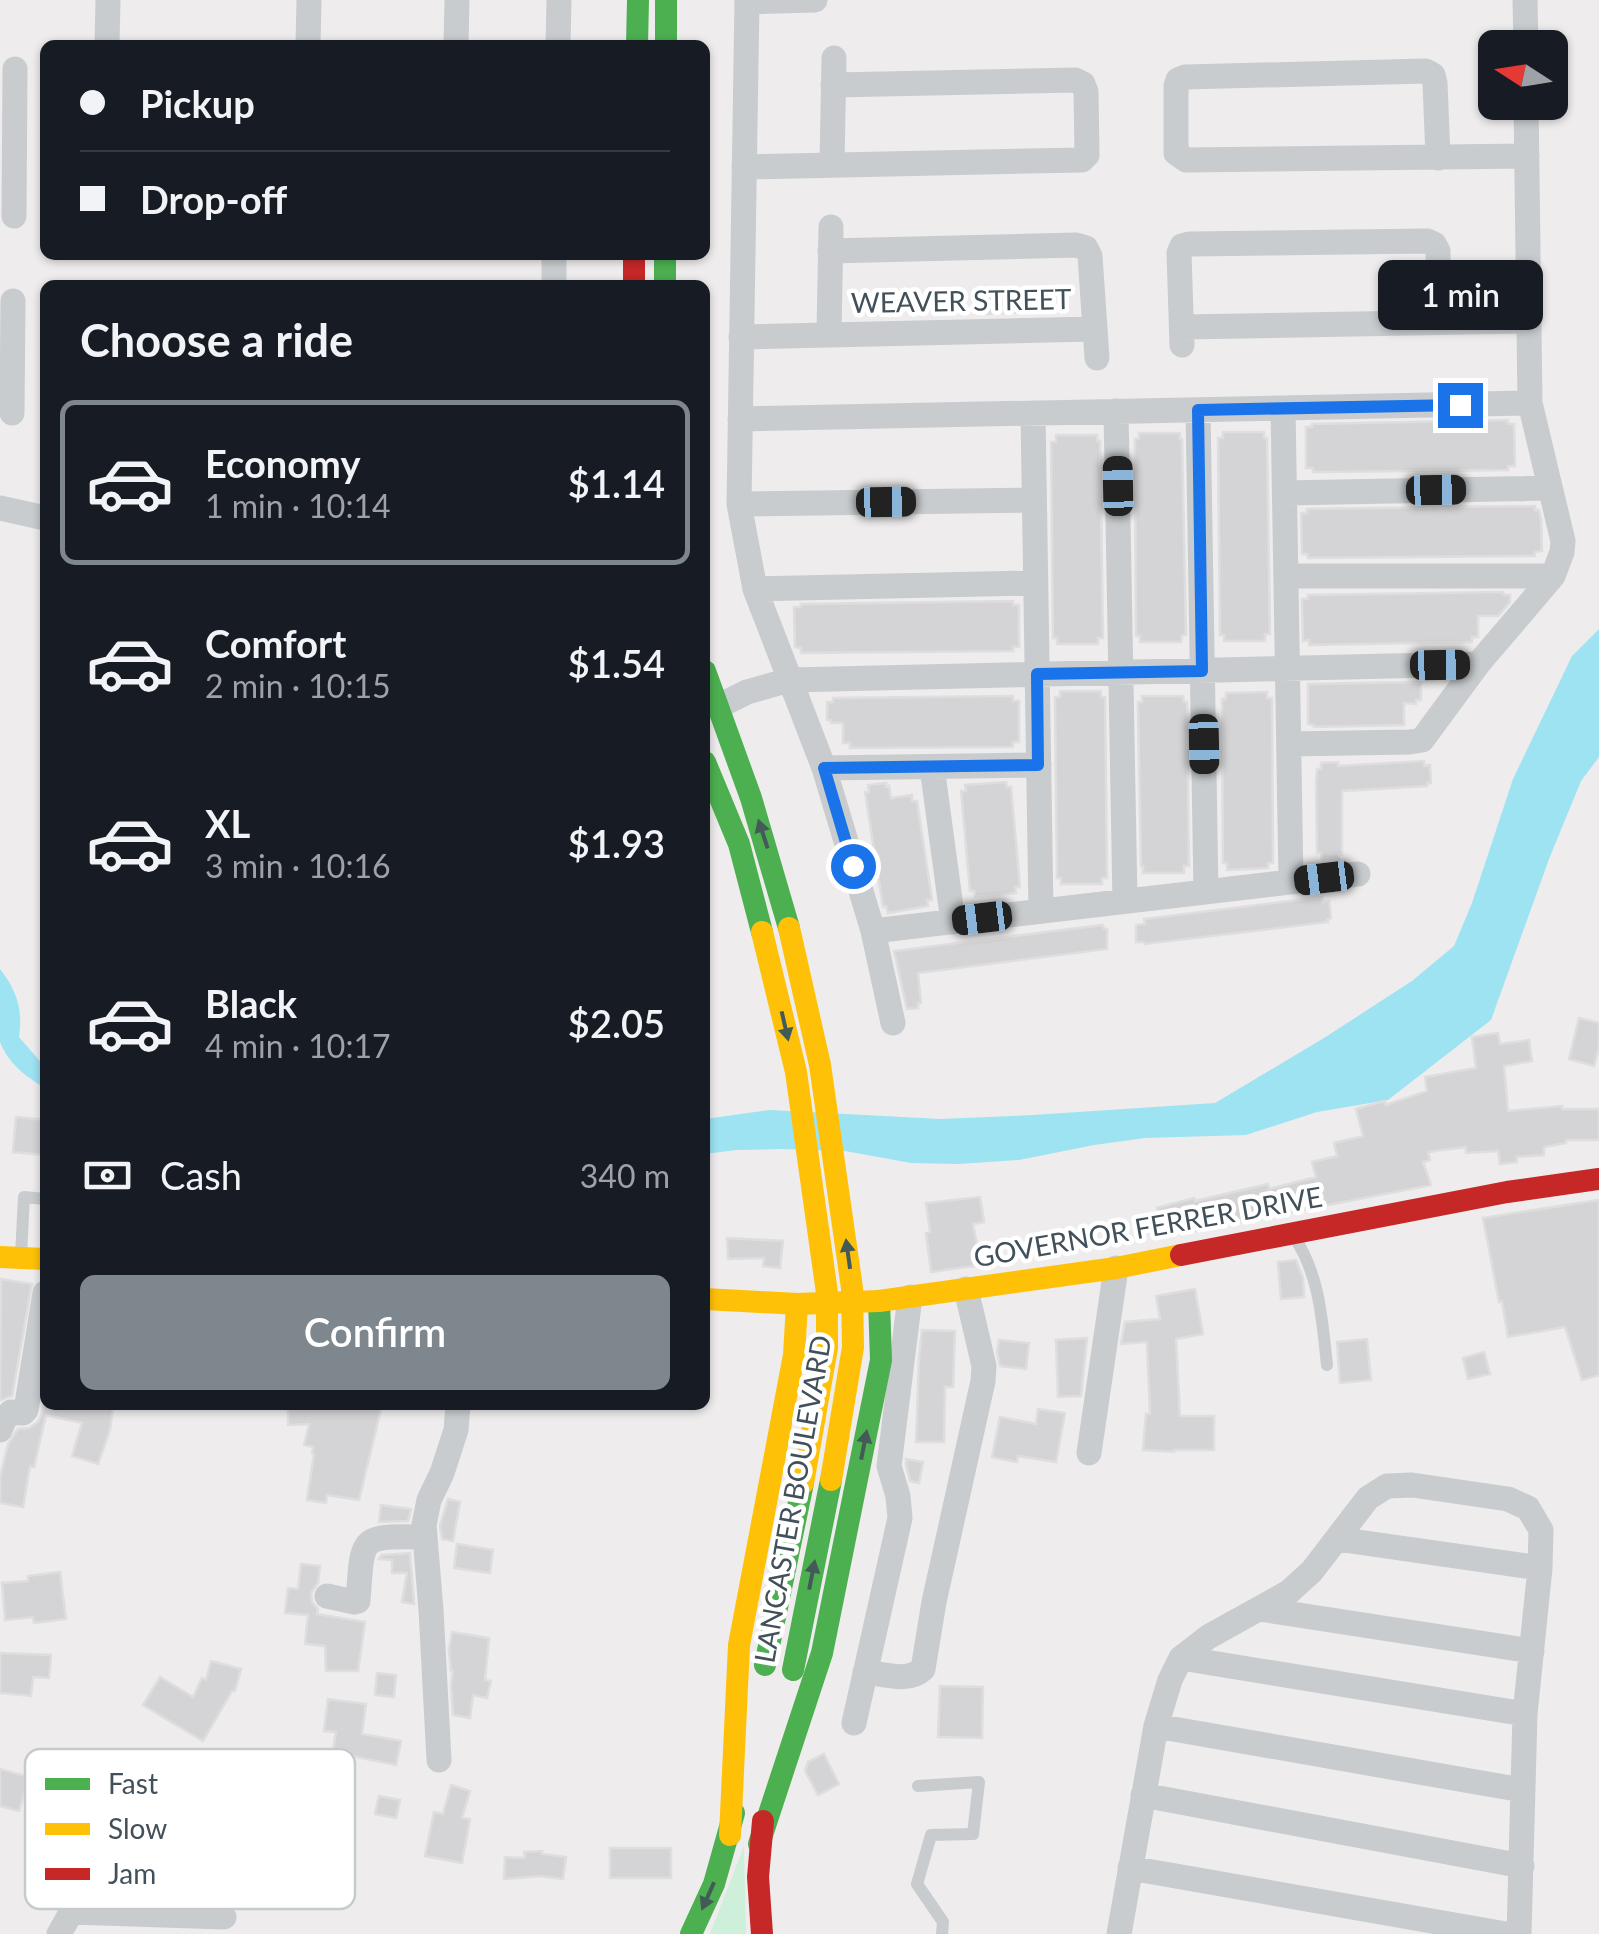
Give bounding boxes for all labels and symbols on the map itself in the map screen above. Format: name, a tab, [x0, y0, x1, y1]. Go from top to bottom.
north arrow	[1478, 30, 1568, 120]
callout: 1 min	[1378, 260, 1542, 330]
street label: WEAVER STREET	[850, 281, 1072, 319]
route end	[1438, 383, 1483, 428]
car	[1102, 456, 1134, 516]
car	[1406, 474, 1466, 506]
car	[856, 486, 916, 518]
car	[1410, 649, 1470, 681]
car	[1188, 714, 1220, 774]
one-way arrow	[754, 818, 769, 848]
route start	[831, 844, 876, 889]
car	[1292, 859, 1356, 897]
car	[950, 899, 1014, 937]
one-way arrow	[778, 1011, 793, 1042]
street label: GOVERNOR FERRER DRIVE	[971, 1179, 1325, 1273]
one-way arrow	[839, 1238, 855, 1269]
street label: LANCASTER BOULEVARD	[746, 1332, 838, 1665]
one-way arrow	[856, 1430, 872, 1461]
one-way arrow	[805, 1559, 821, 1590]
legend	[25, 1749, 355, 1909]
text: Fast	[108, 1766, 158, 1800]
text: Slow	[108, 1811, 167, 1845]
text: Jam	[108, 1856, 156, 1890]
one-way arrow	[700, 1882, 717, 1911]

